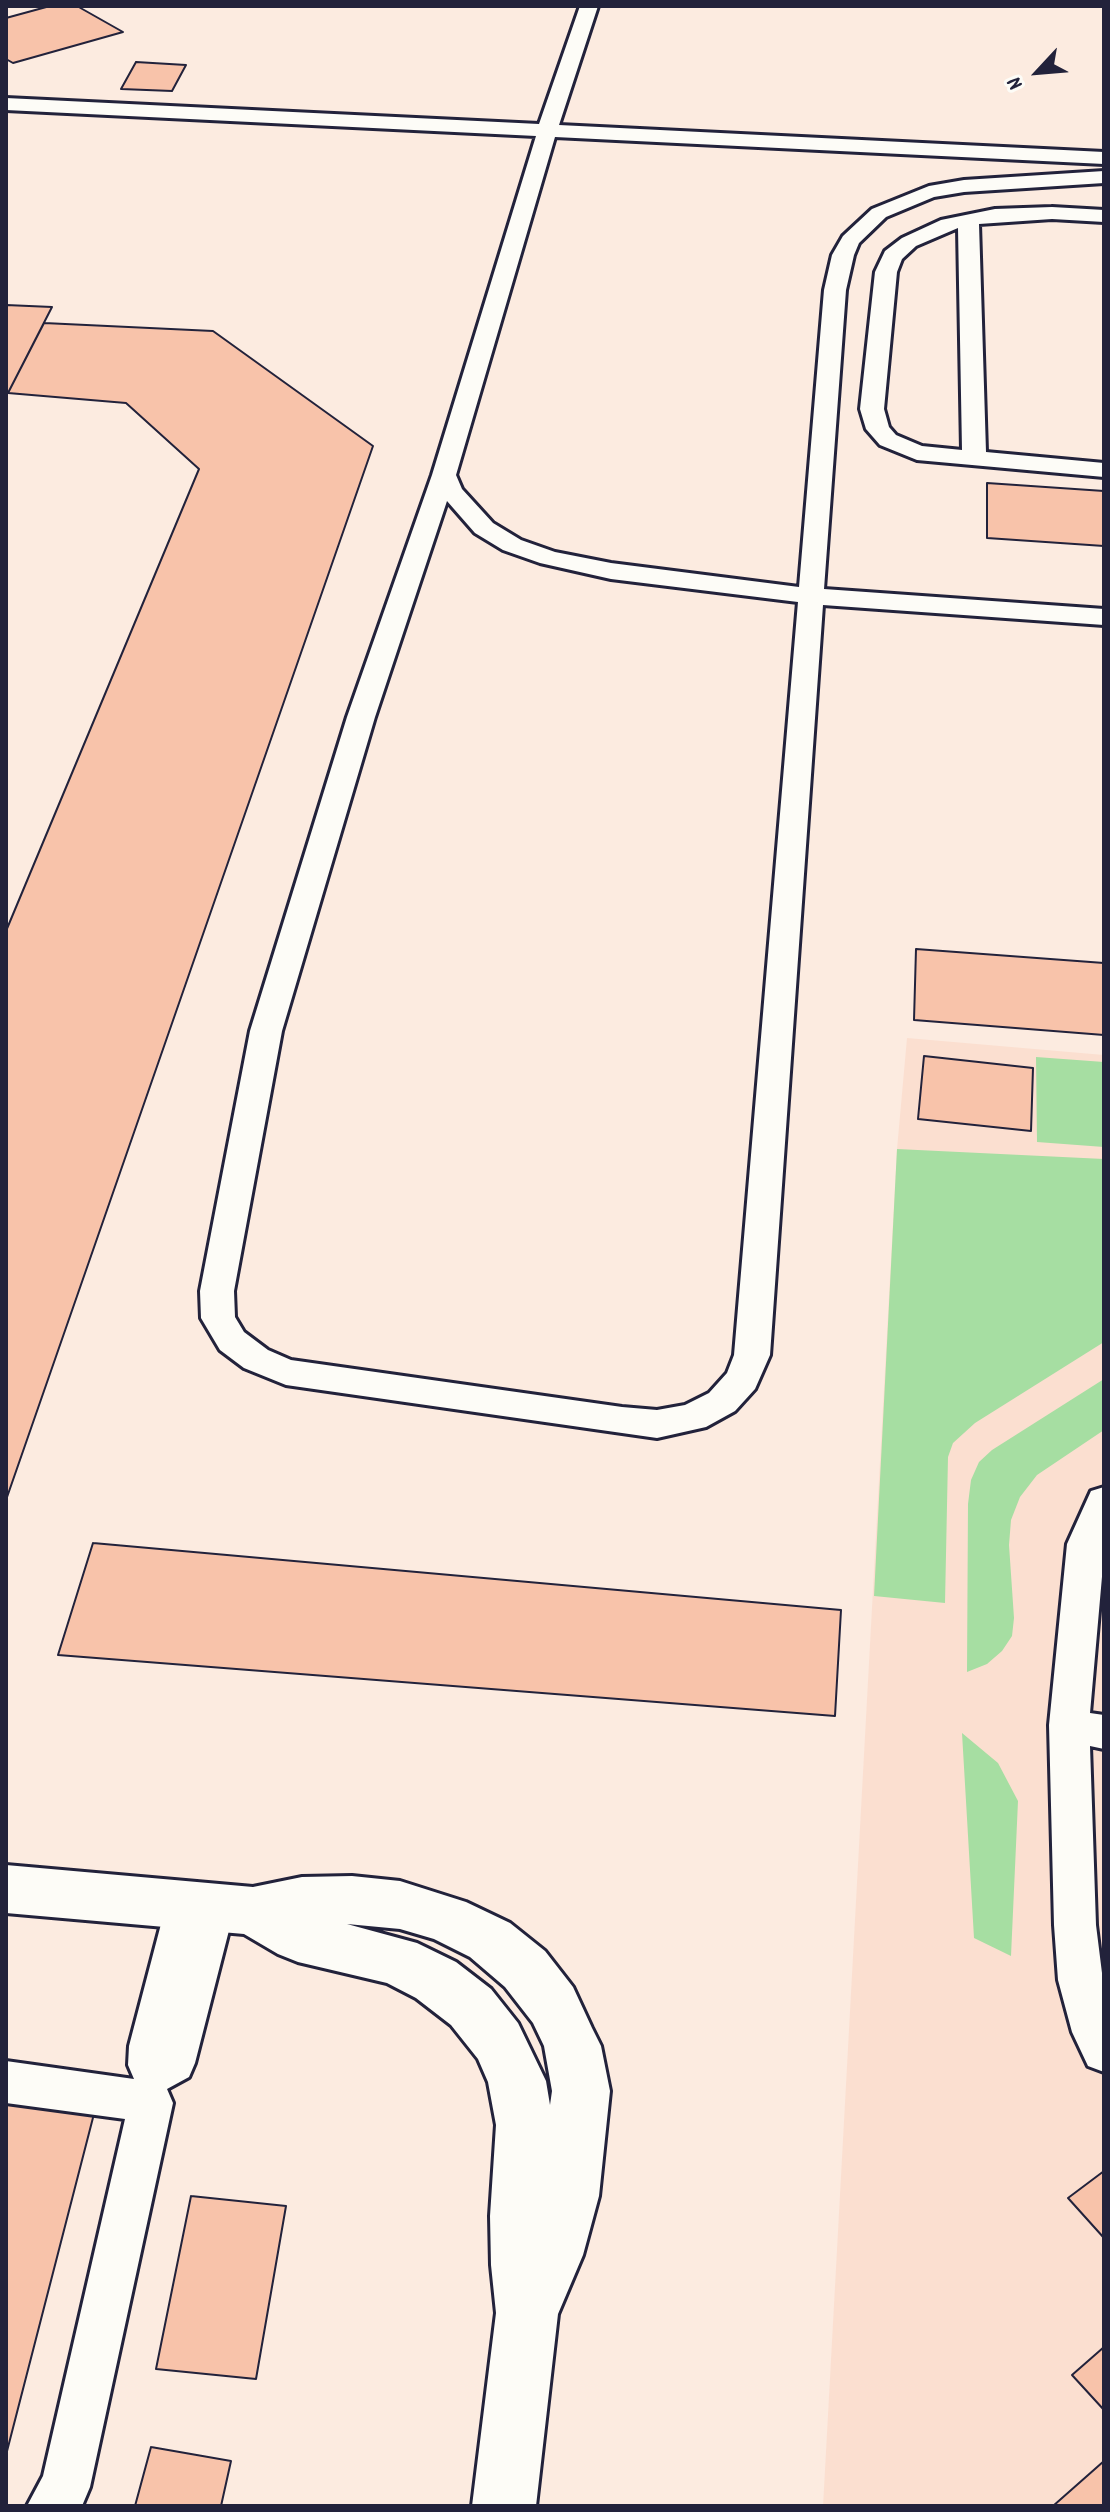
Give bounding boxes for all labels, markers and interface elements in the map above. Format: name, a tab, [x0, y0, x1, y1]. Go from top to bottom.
north arrow	[998, 32, 1078, 112]
text: N	[1000, 71, 1032, 94]

